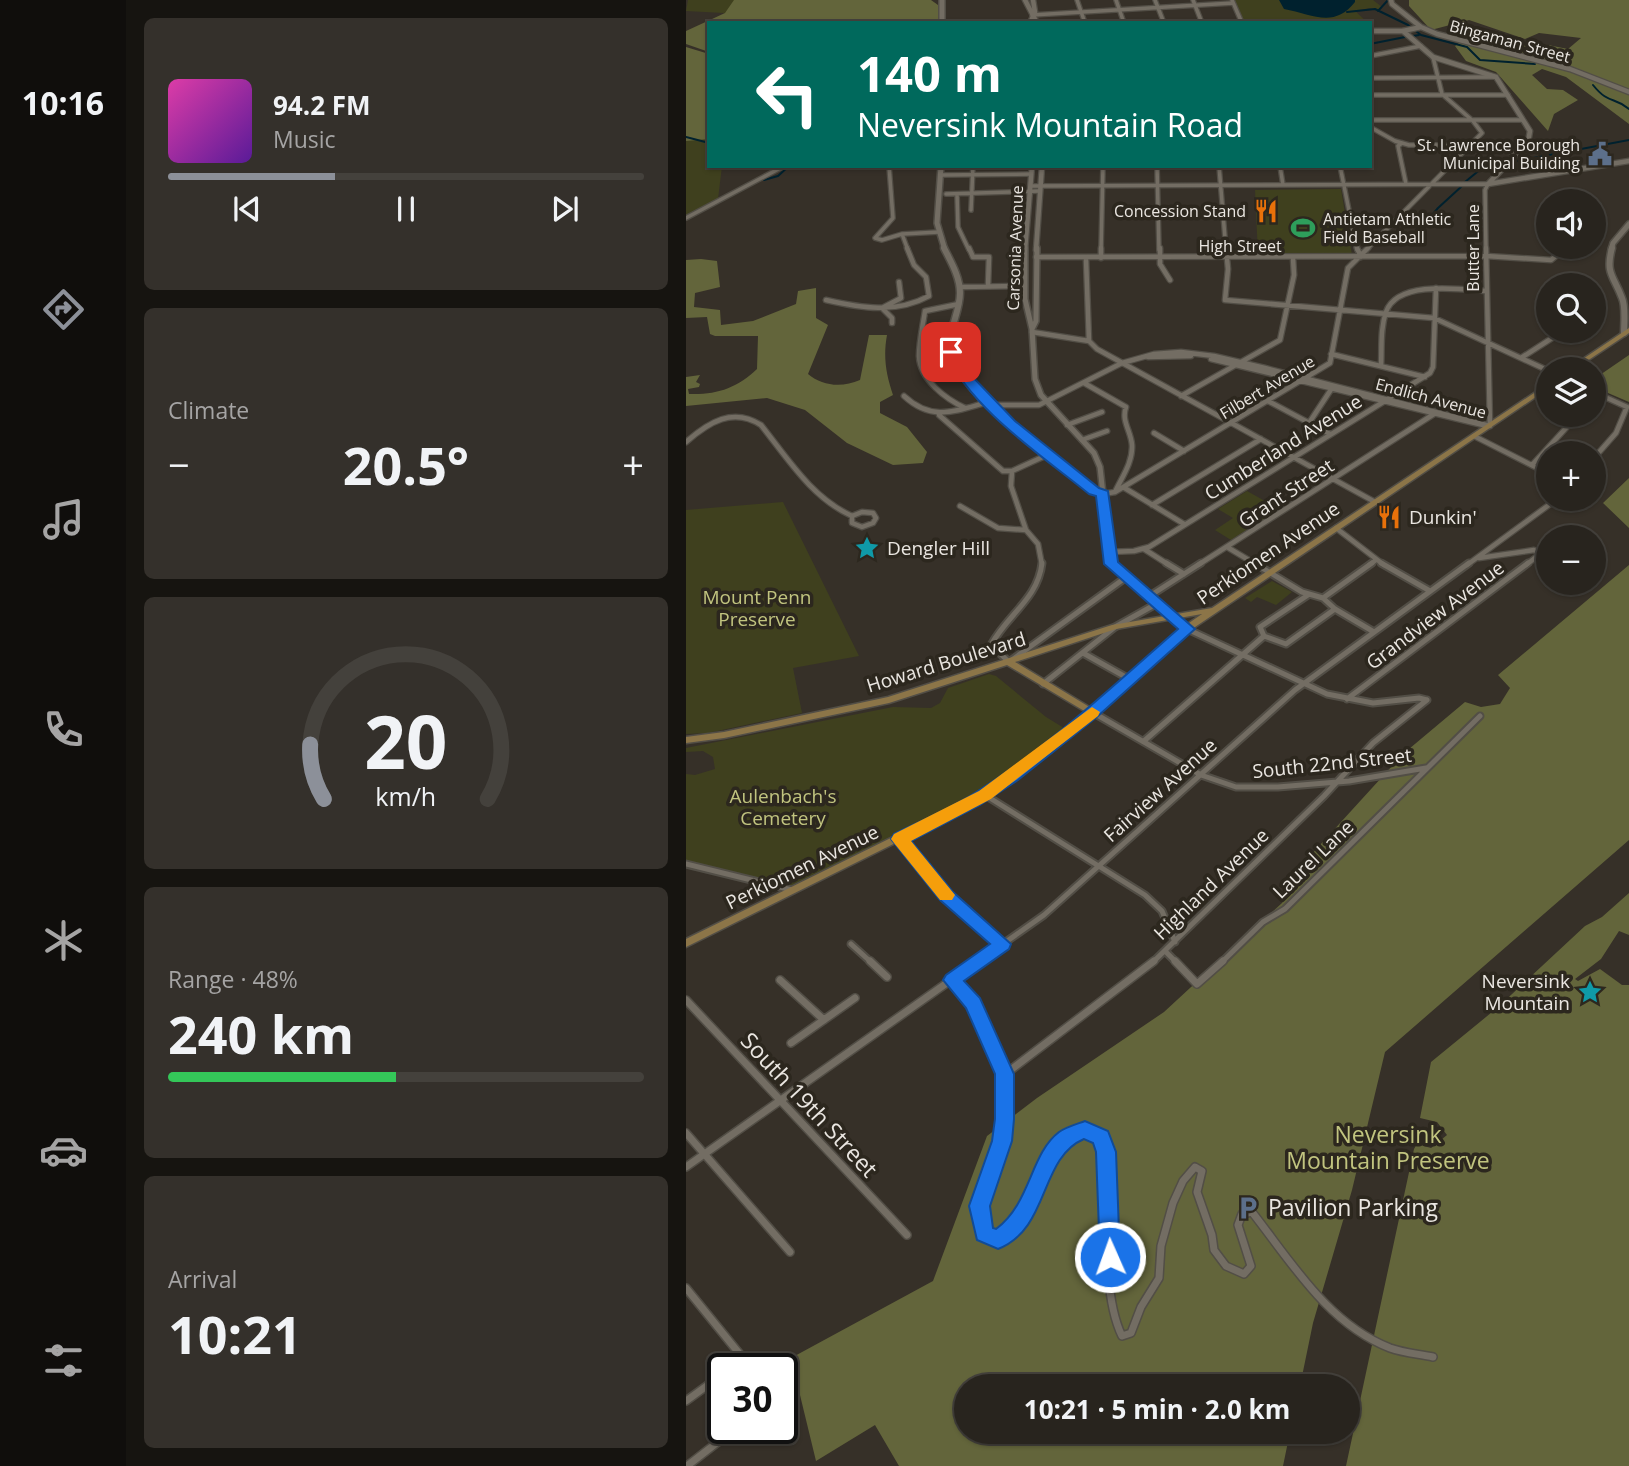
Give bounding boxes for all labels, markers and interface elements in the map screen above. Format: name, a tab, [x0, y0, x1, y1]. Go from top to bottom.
street label: Bingaman Street	[1447, 14, 1573, 68]
text: 140 m	[857, 40, 1002, 106]
icon: left	[742, 49, 833, 140]
text: 10:16	[22, 81, 104, 124]
text: 94.2 FM	[273, 87, 371, 123]
text: Neversink Mountain Road	[857, 103, 1243, 146]
text: Music	[273, 123, 336, 155]
place label: St. Lawrence Borough Municipal Building	[1417, 134, 1580, 174]
public building icon: St. Lawrence Borough Municipal Building	[1586, 140, 1614, 168]
street label: Carsonia Avenue	[1002, 185, 1028, 311]
map controls	[1536, 189, 1606, 595]
button: sound	[1536, 189, 1606, 259]
icon: previous	[228, 190, 266, 228]
icon: pause	[387, 190, 425, 228]
icon: next	[546, 190, 584, 228]
restaurant icon: Concession Stand	[1252, 197, 1280, 225]
place label: Concession Stand	[1114, 200, 1246, 222]
street label: Butter Lane	[1462, 204, 1484, 292]
place label: Antietam Athletic Field Baseball	[1323, 208, 1452, 248]
sports icon: Antietam Athletic Field Baseball	[1289, 214, 1317, 242]
street label: High Street	[1198, 235, 1282, 257]
button: search	[1536, 273, 1606, 343]
icon: directions	[39, 285, 88, 334]
pin	[921, 322, 981, 382]
icon: arrive	[932, 333, 970, 371]
street label: Filbert Avenue	[1215, 350, 1319, 424]
button: layers	[1536, 357, 1606, 427]
street label: Endlich Avenue	[1373, 373, 1489, 423]
street label: Cumberland Avenue	[1199, 388, 1367, 506]
text: Climate	[168, 394, 249, 426]
text: 20.5°	[343, 429, 469, 500]
text: −	[168, 438, 190, 490]
text: +	[622, 438, 644, 490]
button: +	[1536, 441, 1606, 511]
street label: Grant Street	[1233, 452, 1339, 533]
icon: music	[39, 495, 88, 544]
street label: Perkiomen Avenue	[1191, 496, 1345, 610]
restaurant icon: Dunkin'	[1375, 503, 1403, 531]
place label: Dunkin'	[1409, 504, 1477, 530]
button: −	[1536, 525, 1606, 595]
place icon: Dengler Hill	[853, 534, 881, 562]
place label: Dengler Hill	[887, 535, 990, 561]
street label: Grandview Avenue	[1361, 555, 1509, 675]
park label: Mount Penn Preserve	[703, 584, 811, 632]
street label: Howard Boulevard	[863, 625, 1029, 699]
text: 20	[364, 691, 448, 790]
icon: phone	[39, 705, 88, 754]
street label: Fairview Avenue	[1098, 732, 1222, 848]
street label: South 22nd Street	[1251, 742, 1413, 784]
text: km/h	[376, 779, 436, 813]
park label: Aulenbach's Cemetery	[730, 783, 836, 831]
street label: Laurel Lane	[1267, 814, 1359, 904]
street label: Perkiomen Avenue	[721, 819, 883, 915]
street label: Highland Avenue	[1148, 822, 1274, 946]
icon: climate	[39, 916, 88, 965]
text: Range · 48%	[168, 963, 298, 995]
place label: Neversink Mountain	[1482, 968, 1570, 1016]
place icon: Neversink Mountain	[1576, 978, 1604, 1006]
text: 240 km	[168, 998, 354, 1069]
street label: South 19th Street	[734, 1025, 885, 1184]
park label: Neversink Mountain Preserve	[1286, 1118, 1490, 1176]
icon: car	[39, 1126, 88, 1175]
place label: Pavilion Parking	[1268, 1191, 1438, 1223]
parking icon: Pavilion Parking	[1234, 1194, 1262, 1222]
position arrow	[1073, 1220, 1147, 1294]
text: Arrival	[168, 1263, 237, 1295]
text: 10:21	[168, 1298, 302, 1369]
icon: filters	[39, 1336, 88, 1385]
speed limit sign: 30	[707, 1353, 798, 1444]
text: 10:21 · 5 min · 2.0 km	[1024, 1391, 1290, 1427]

